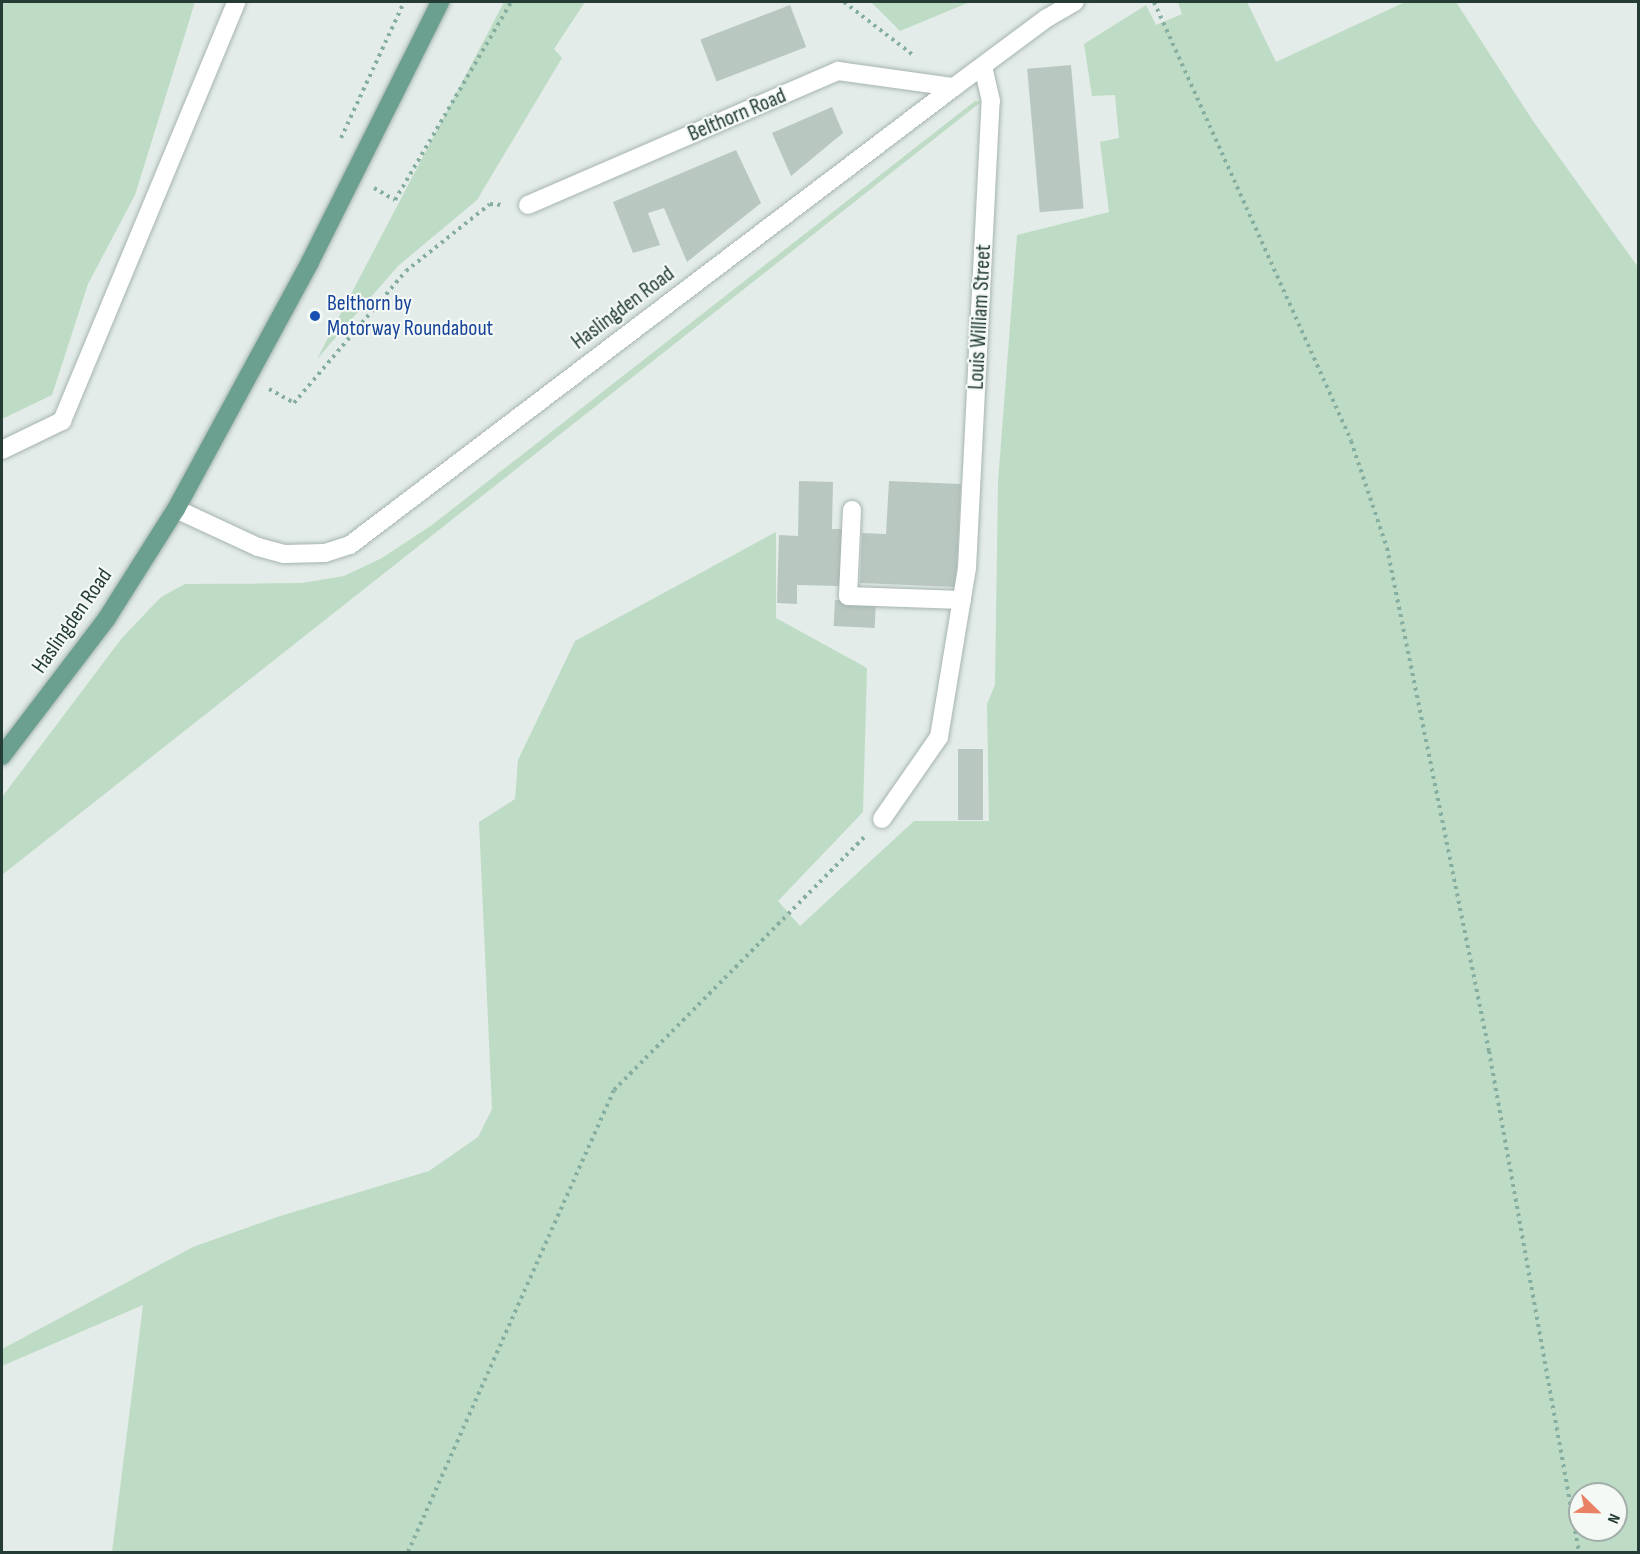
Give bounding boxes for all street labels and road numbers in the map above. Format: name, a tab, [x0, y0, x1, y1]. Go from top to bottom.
street label: Belthorn Road	[684, 83, 790, 147]
street label: Louis William Street	[963, 244, 997, 390]
street label: Haslingden Road	[566, 261, 680, 355]
street label: Haslingden Road	[26, 564, 118, 678]

